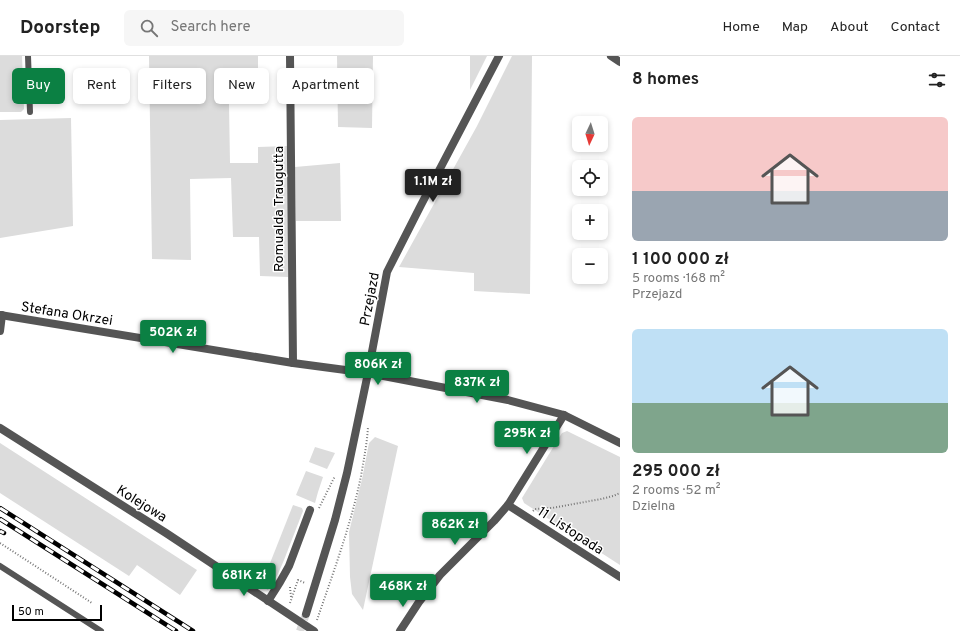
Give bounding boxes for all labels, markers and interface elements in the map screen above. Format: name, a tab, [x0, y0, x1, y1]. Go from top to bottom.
search box	[124, 10, 404, 46]
text: Doorstep	[20, 16, 100, 40]
icon: search	[138, 17, 160, 39]
text: Search here	[170, 18, 251, 37]
text: Home	[723, 19, 760, 36]
text: Map	[782, 19, 808, 36]
text: About	[830, 19, 869, 36]
text: Contact	[891, 19, 940, 36]
chip: Buy	[12, 68, 65, 104]
chip: Rent	[73, 68, 130, 104]
chip: Filters	[138, 68, 206, 104]
chip: New	[214, 68, 269, 104]
chip: Apartment	[277, 68, 374, 104]
text: 8 homes	[632, 69, 699, 91]
icon: filters	[926, 69, 948, 91]
north arrow	[572, 116, 608, 152]
map controls	[572, 116, 608, 284]
icon: home	[754, 143, 826, 215]
street label: Romualda Traugutta	[271, 146, 288, 272]
button: locate	[572, 160, 608, 196]
pin: 1.1M zł	[396, 169, 470, 203]
text: 1.1M zł	[414, 174, 452, 190]
button: +	[572, 204, 608, 240]
button: −	[572, 248, 608, 284]
text: 1 100 000 zł	[632, 249, 729, 271]
street label: Przejazd	[357, 271, 384, 328]
text: 5 rooms · 168 m²	[632, 271, 725, 287]
text: Przejazd	[632, 287, 682, 303]
street label: Stefana Okrzei	[20, 299, 114, 330]
pin: 502K zł	[136, 320, 210, 354]
text: 502K zł	[149, 325, 197, 341]
pin: 806K zł	[341, 352, 415, 386]
icon: home	[754, 355, 826, 427]
text: 806K zł	[354, 357, 402, 373]
pin: 837K zł	[440, 370, 514, 404]
text: 837K zł	[454, 375, 500, 391]
pin: 295K zł	[490, 421, 564, 455]
text: 295K zł	[503, 426, 551, 442]
text: 295 000 zł	[632, 461, 720, 483]
street label: Kolejowa	[113, 482, 170, 526]
text: 2 rooms · 52 m²	[632, 483, 720, 499]
text: Dzielna	[632, 499, 675, 515]
street label: 11 Listopada	[534, 504, 606, 559]
pin: 862K zł	[418, 512, 492, 546]
text: 862K zł	[431, 517, 479, 533]
pin: 681K zł	[207, 563, 281, 597]
text: 681K zł	[222, 568, 266, 584]
pin: 468K zł	[366, 574, 440, 608]
text: 468K zł	[379, 579, 427, 595]
scale bar	[12, 603, 102, 622]
text: 50 m	[18, 605, 44, 619]

